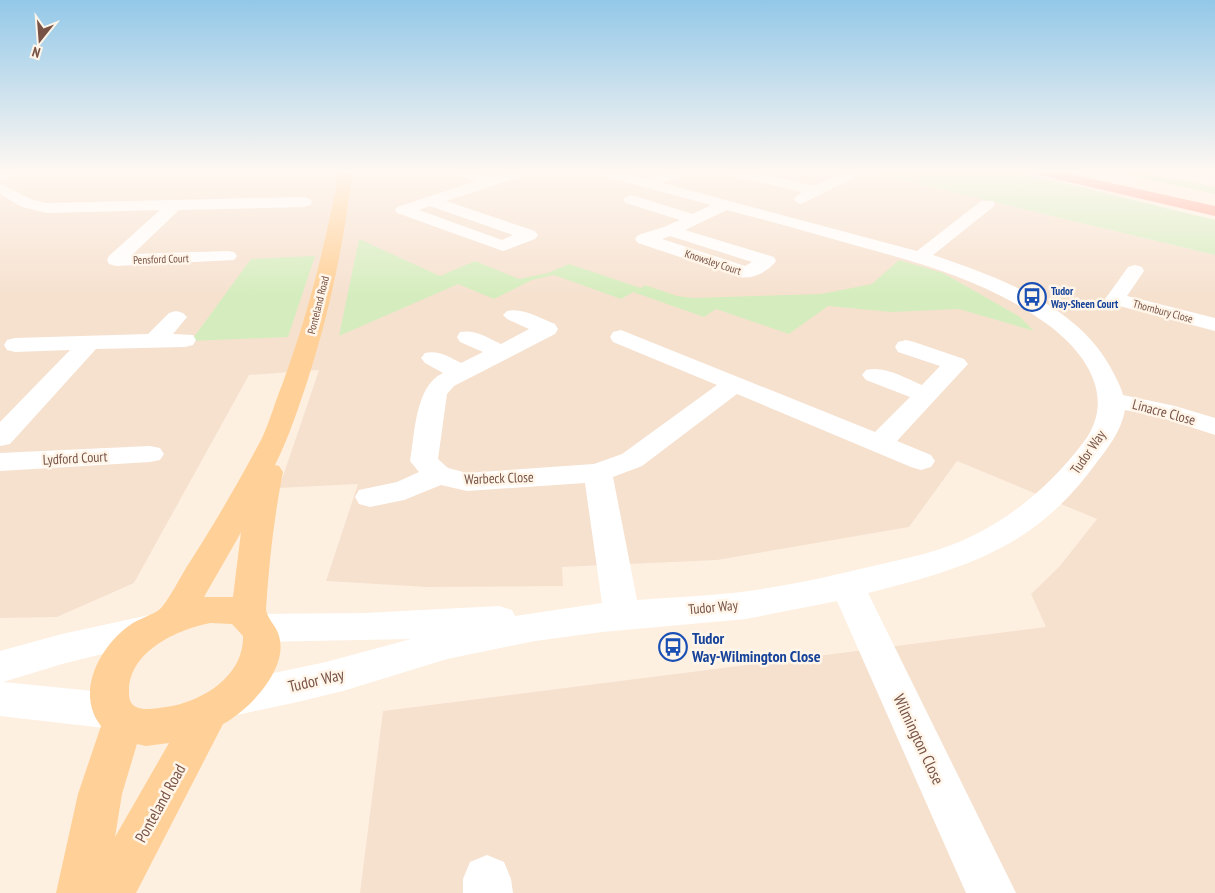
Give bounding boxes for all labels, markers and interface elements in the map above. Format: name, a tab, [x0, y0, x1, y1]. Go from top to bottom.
north arrow	[15, 15, 65, 65]
text: N	[30, 43, 42, 62]
street label: Knowsley Court	[683, 246, 743, 278]
street label: Pensford Court	[133, 251, 189, 267]
street label: Ponteland Road	[304, 274, 332, 335]
bus stop icon: Tudor Way-Sheen Court	[1017, 282, 1047, 312]
place label: Tudor Way-Sheen Court	[1050, 284, 1119, 311]
street label: Thornbury Close	[1131, 296, 1195, 326]
street label: Linacre Close	[1131, 395, 1198, 429]
street label: Tudor Way	[1066, 426, 1110, 477]
street label: Lydford Court	[42, 447, 108, 469]
street label: Warbeck Close	[464, 468, 534, 488]
street label: Tudor Way	[687, 596, 739, 618]
place label: Tudor Way-Wilmington Close	[691, 628, 821, 666]
bus stop icon: Tudor Way-Wilmington Close	[658, 632, 688, 662]
street label: Tudor Way	[286, 664, 346, 696]
street label: Wilmington Close	[889, 691, 949, 787]
street label: Ponteland Road	[130, 760, 190, 846]

